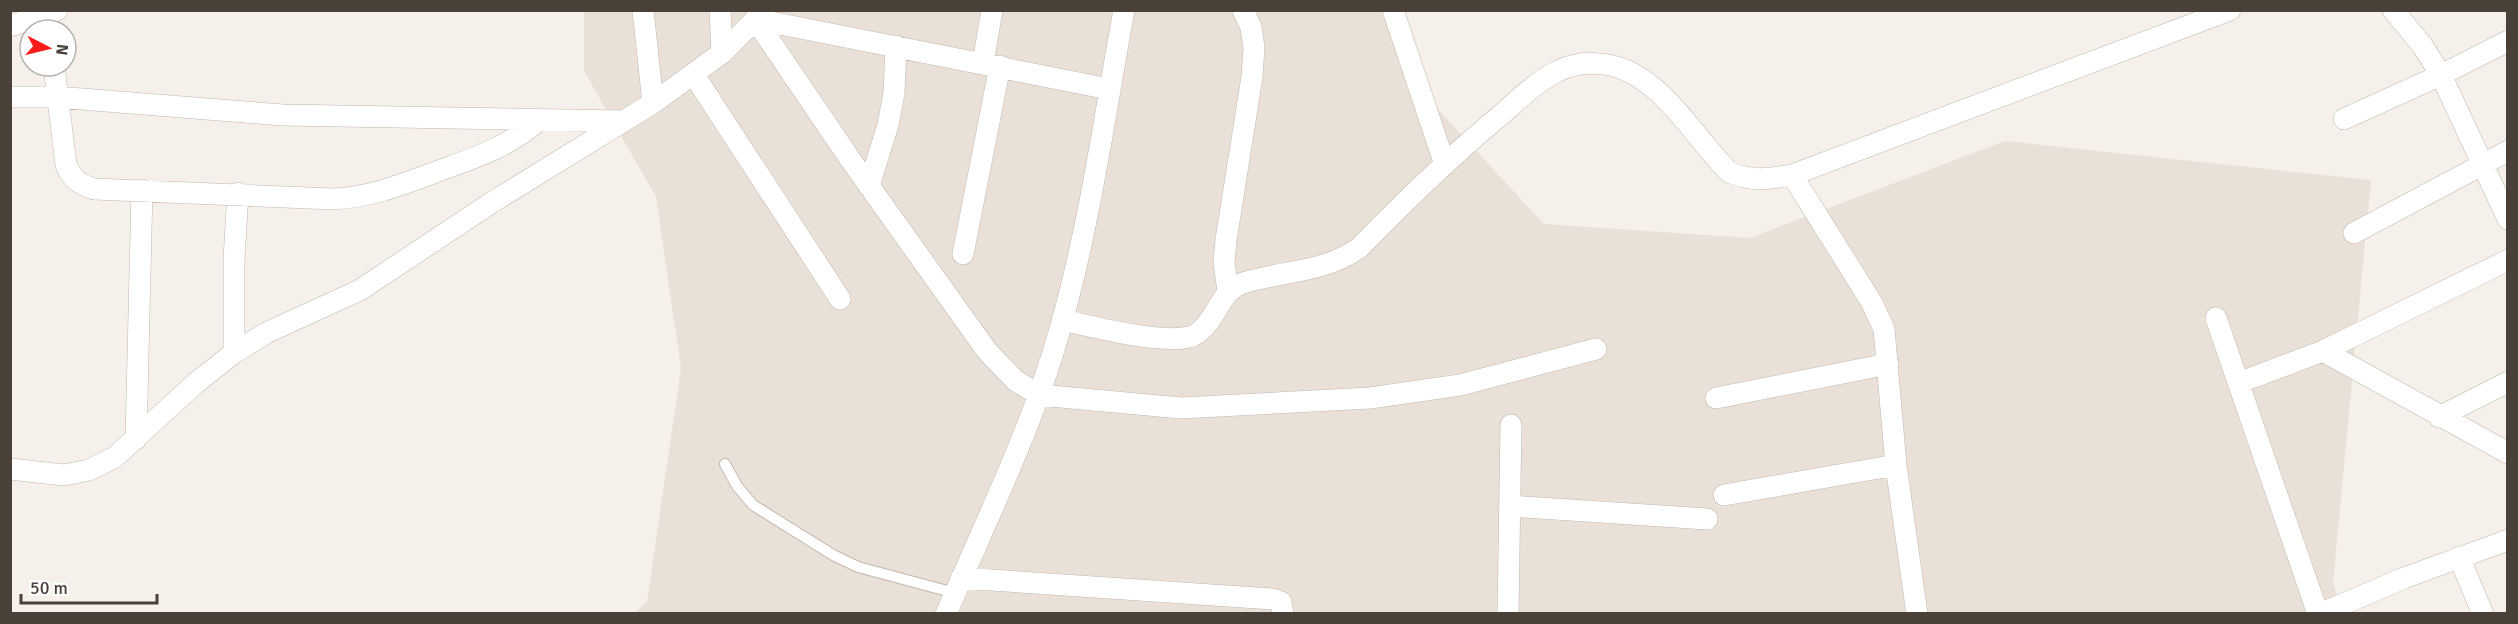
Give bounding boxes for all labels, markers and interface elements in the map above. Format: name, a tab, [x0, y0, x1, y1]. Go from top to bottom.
north arrow	[18, 18, 78, 78]
text: N	[51, 43, 72, 56]
scale bar	[21, 567, 158, 605]
text: 50 m	[30, 577, 68, 599]

